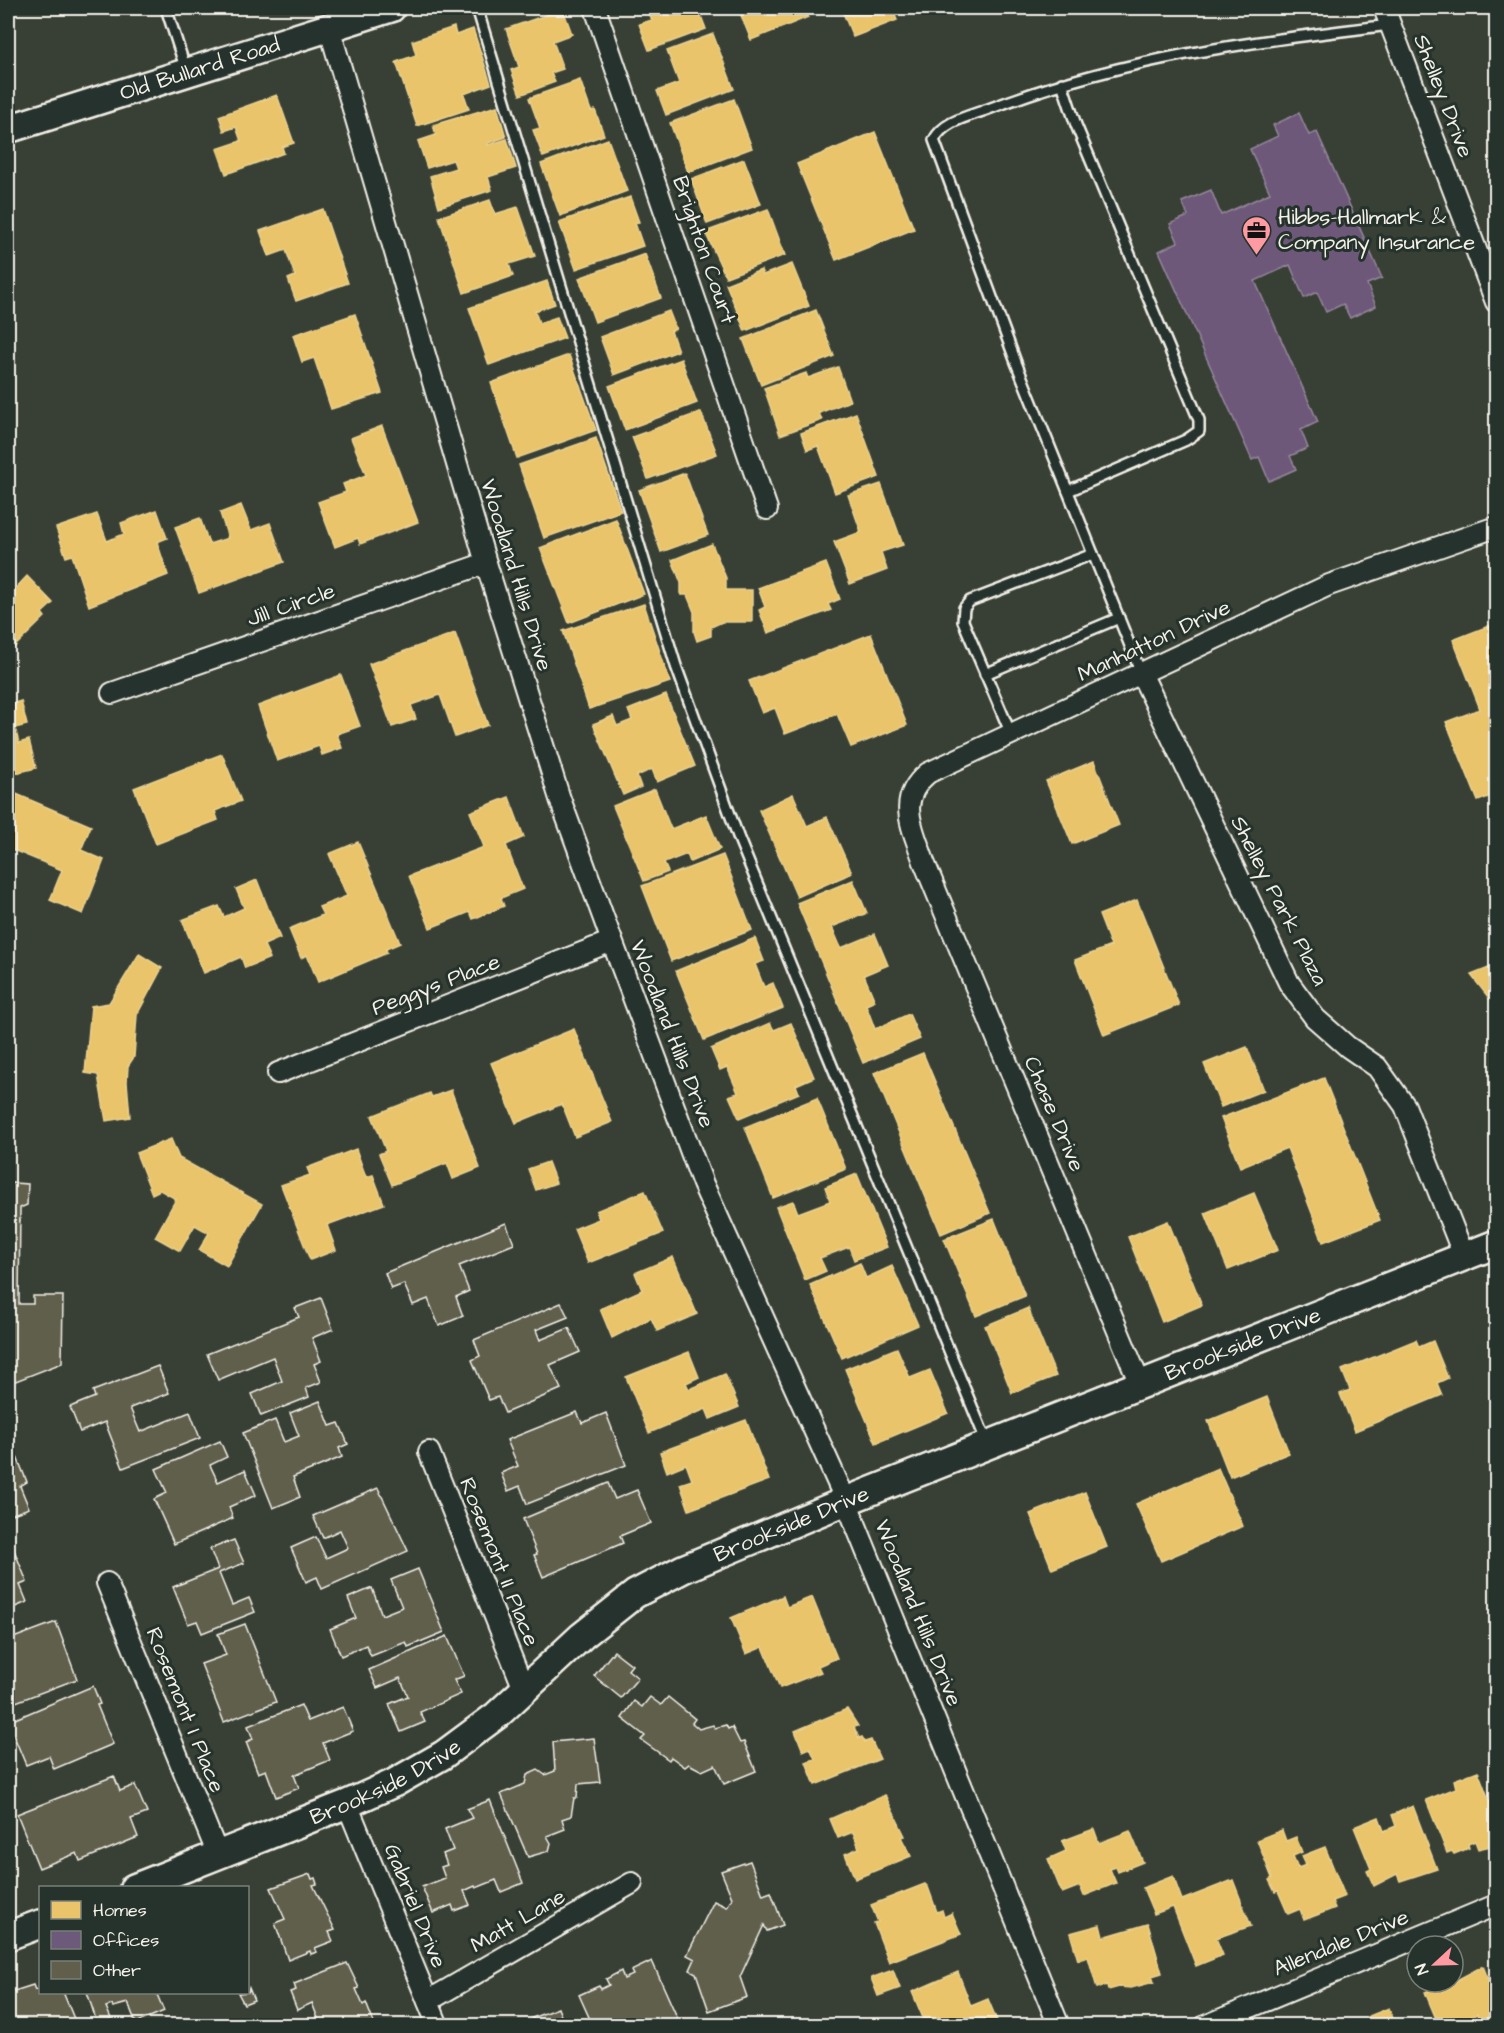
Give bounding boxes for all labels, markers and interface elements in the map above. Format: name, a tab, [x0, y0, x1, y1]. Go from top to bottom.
street label: Old Bullard Road	[116, 29, 283, 108]
street label: Shelley Drive	[1404, 30, 1481, 163]
street label: Brighton Court	[663, 172, 744, 329]
place label: Hibbs-Hallmark & Company Insurance	[1278, 202, 1475, 259]
office icon: Hibbs-Hallmark & Company Insurance	[1241, 214, 1273, 256]
street label: Woodland Hills Drive	[472, 475, 560, 675]
street label: Jill Circle	[243, 575, 339, 634]
street label: Manhatton Drive	[1072, 592, 1236, 690]
street label: Shelley Park Plaza	[1222, 811, 1335, 992]
street label: Woodland Hills Drive	[622, 936, 722, 1132]
street label: Peggys Place	[367, 946, 505, 1025]
street label: Chase Drive	[1016, 1052, 1092, 1177]
street label: Brookside Drive	[1160, 1299, 1325, 1389]
street label: Rosemont II Place	[451, 1473, 547, 1651]
street label: Brookside Drive	[709, 1478, 873, 1570]
street label: Woodland Hills Drive	[866, 1515, 970, 1711]
street label: Rosemont I Place	[138, 1623, 232, 1797]
street label: Brookside Drive	[305, 1731, 467, 1833]
street label: Gabriel Drive	[376, 1839, 454, 1973]
street label: Matt Lane	[465, 1881, 571, 1961]
legend	[39, 1886, 249, 1994]
text: Homes	[93, 1898, 147, 1923]
street label: Allendale Drive	[1269, 1902, 1413, 1984]
text: Offices	[93, 1928, 159, 1953]
north arrow	[1405, 1934, 1465, 1994]
text: Other	[93, 1958, 141, 1983]
text: N	[1410, 1960, 1434, 1978]

